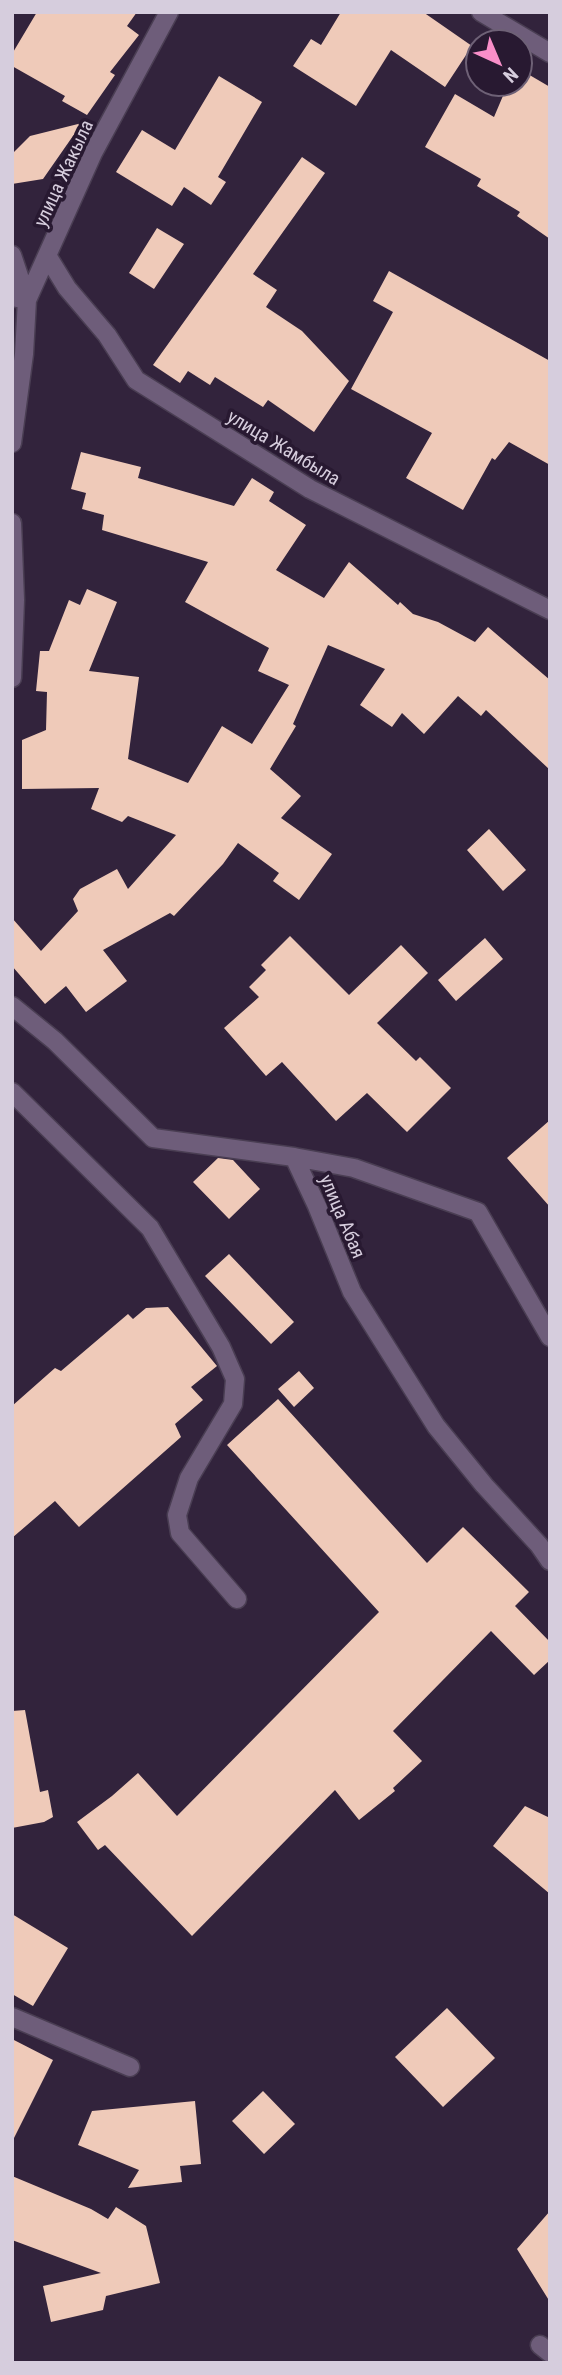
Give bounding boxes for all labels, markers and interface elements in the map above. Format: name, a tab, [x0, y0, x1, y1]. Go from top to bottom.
north arrow	[464, 28, 534, 98]
text: N	[498, 63, 523, 87]
street label: улица Жакыла	[29, 116, 98, 230]
street label: улица Жамбыла	[223, 405, 344, 490]
street label: улица Абая	[315, 1171, 370, 1262]

